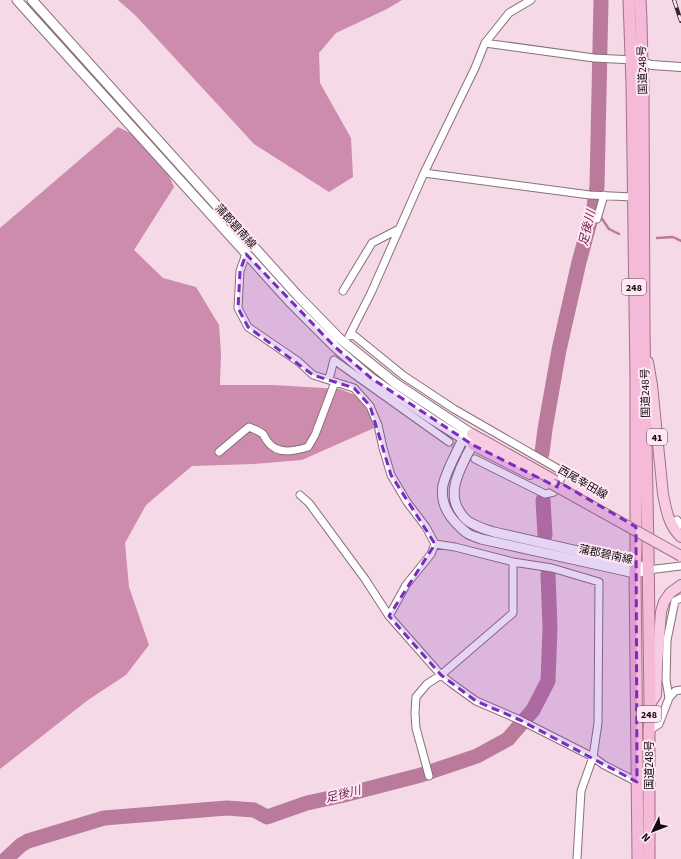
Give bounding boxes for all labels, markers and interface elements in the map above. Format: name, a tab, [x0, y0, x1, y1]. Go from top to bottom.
street label: 国道248号	[634, 45, 651, 95]
street label: 蒲郡碧南線	[212, 201, 260, 252]
water label: 足後川	[575, 207, 600, 248]
road number: 248	[622, 279, 646, 295]
street label: 国道248号	[638, 368, 653, 418]
road number: 41	[647, 429, 667, 445]
street label: 西尾幸田線	[555, 462, 610, 503]
street label: 蒲郡碧南線	[577, 541, 634, 568]
road number: 248	[637, 706, 661, 722]
street label: 国道248号	[642, 740, 657, 790]
water label: 足後川	[324, 781, 365, 807]
north arrow	[633, 811, 673, 851]
text: N	[638, 830, 654, 845]

